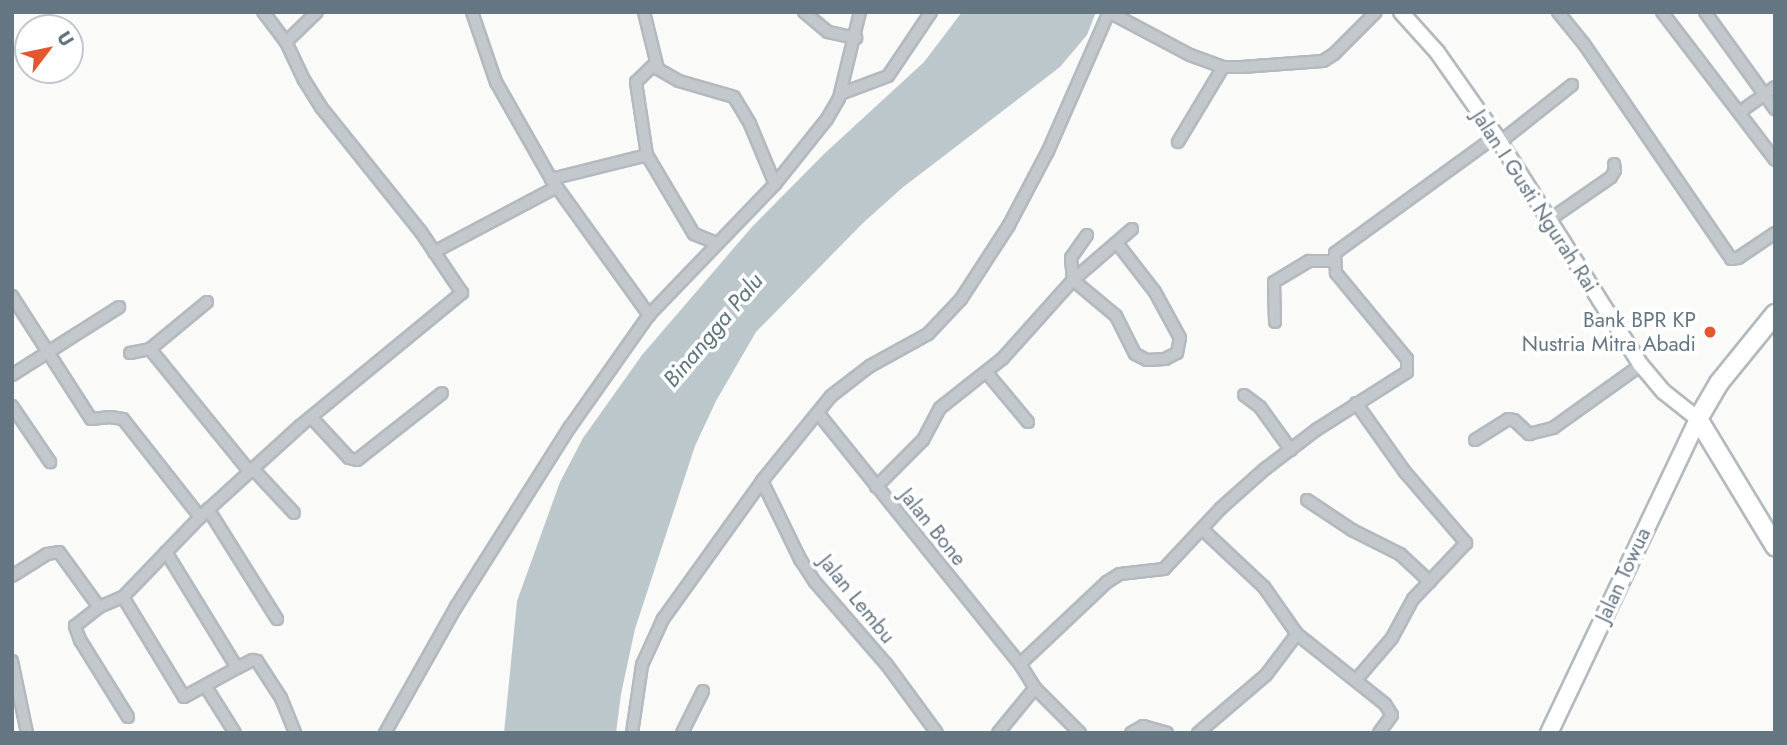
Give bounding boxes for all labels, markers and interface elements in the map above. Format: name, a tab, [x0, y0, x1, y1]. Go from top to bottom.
north arrow	[14, 14, 84, 84]
text: U	[51, 26, 81, 51]
street label: Jalan I Gusti Ngurah Rai	[1467, 105, 1603, 297]
water label: Binangga Palu	[657, 267, 769, 393]
place label: Bank BPR KP Nustria Mitra Abadi	[1522, 307, 1696, 357]
marker: Bank BPR KP Nustria Mitra Abadi	[1702, 324, 1718, 340]
street label: Jalan Bone	[894, 483, 972, 571]
street label: Jalan Towua	[1590, 524, 1656, 626]
street label: Jalan Lembu	[814, 549, 900, 649]

